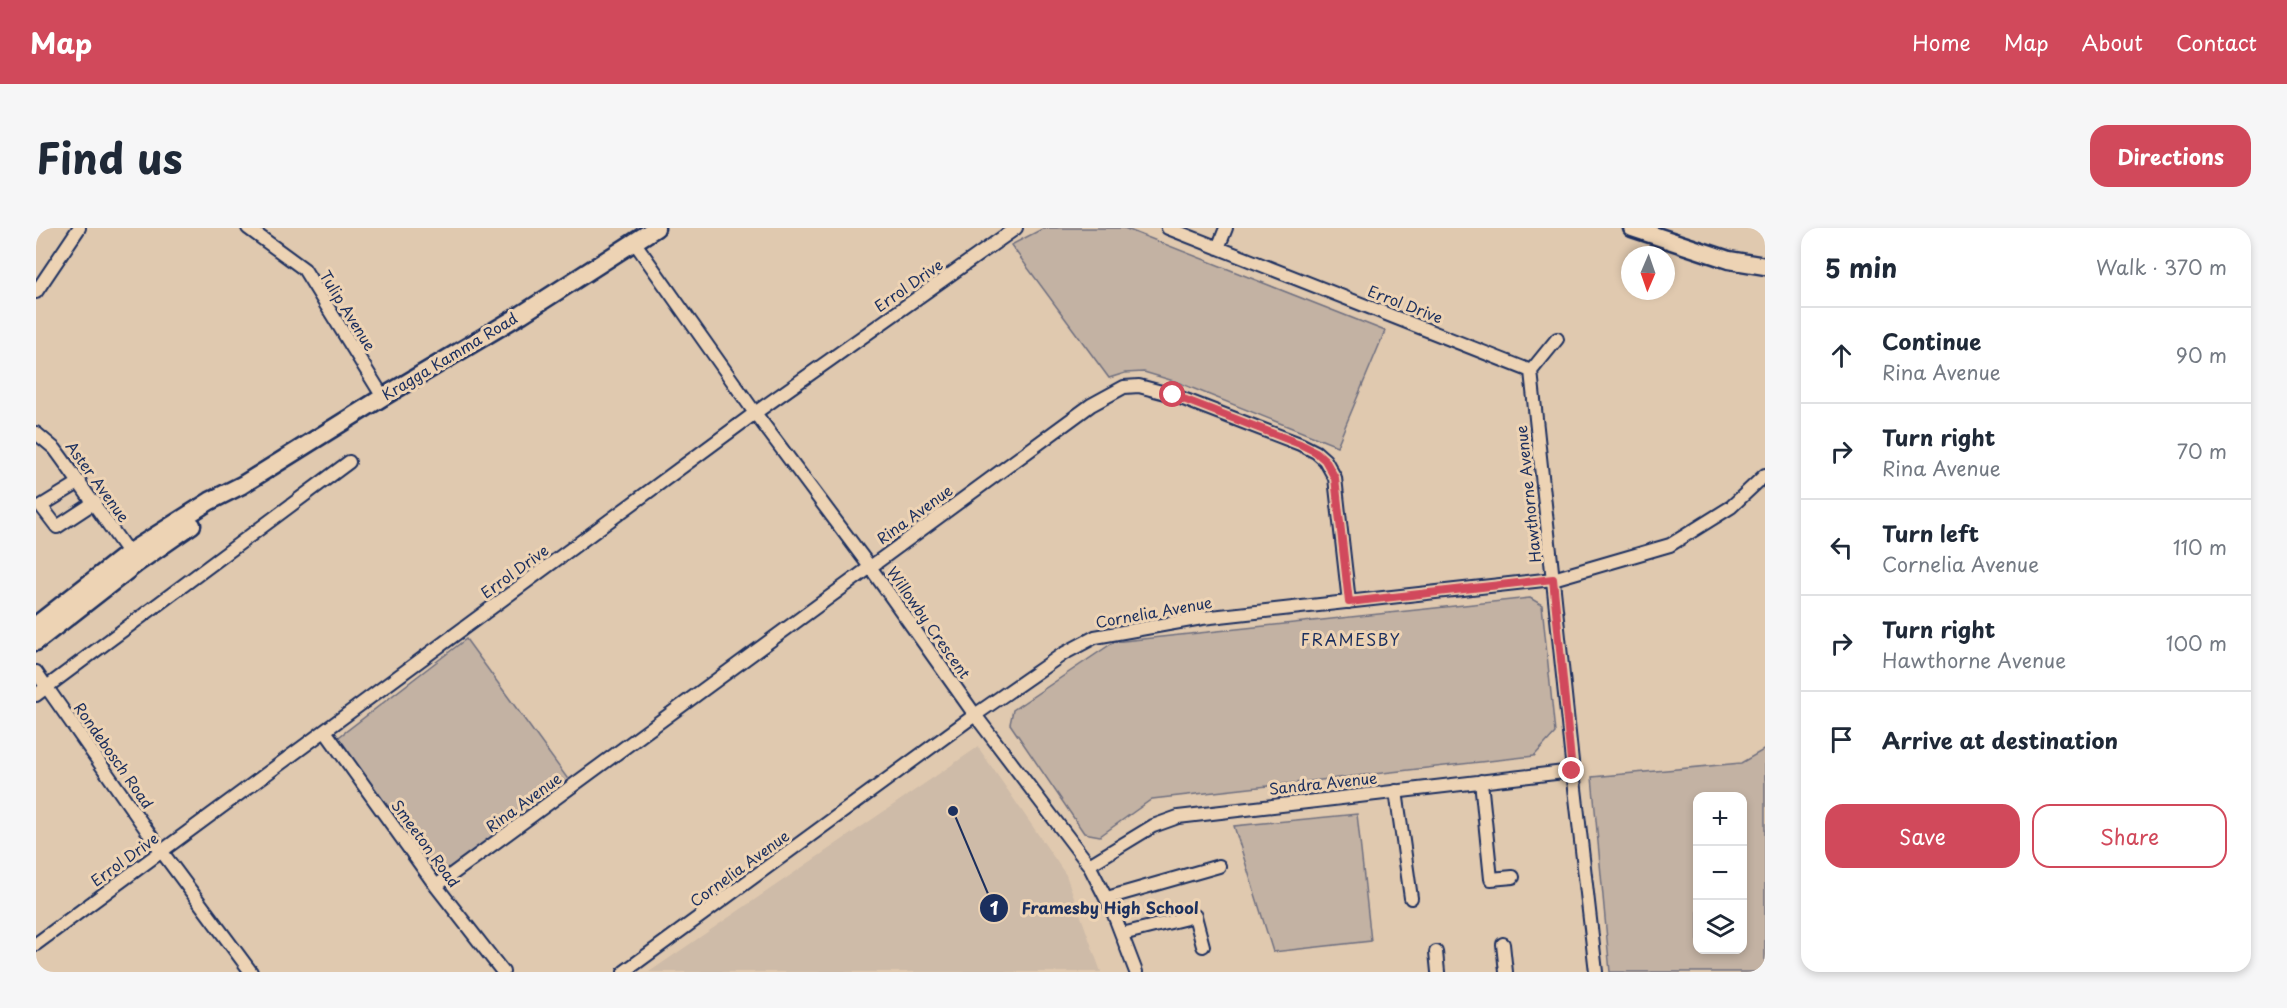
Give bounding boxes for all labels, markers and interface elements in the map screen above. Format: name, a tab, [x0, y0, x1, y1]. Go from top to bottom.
text: Map	[30, 21, 92, 64]
text: Home	[1912, 26, 1971, 58]
text: Map	[2004, 26, 2049, 58]
text: About	[2082, 26, 2143, 58]
text: Contact	[2176, 26, 2257, 58]
text: Find us	[36, 125, 183, 188]
button: Directions	[2090, 125, 2251, 187]
north arrow	[1621, 246, 1675, 300]
text: 5 min	[1825, 248, 1897, 287]
text: Walk · 370 m	[2096, 252, 2227, 282]
street label: Errol Drive	[869, 253, 947, 317]
street label: Tulip Avenue	[314, 266, 382, 355]
street label: Errol Drive	[1365, 279, 1446, 328]
street label: Kragga Kamma Road	[377, 306, 522, 405]
text: Continue	[1882, 324, 1981, 357]
icon: ahead	[1825, 339, 1858, 372]
text: 90 m	[2176, 340, 2227, 370]
text: Rina Avenue	[1882, 357, 2001, 387]
route start	[1159, 381, 1185, 407]
text: Turn right	[1882, 420, 1995, 453]
street label: Hawthorne Avenue	[1509, 424, 1546, 564]
icon: right	[1825, 435, 1858, 468]
street label: Aster Avenue	[61, 436, 136, 526]
text: 70 m	[2177, 436, 2227, 466]
text: Rina Avenue	[1882, 453, 2001, 483]
street label: Rina Avenue	[871, 478, 957, 549]
text: Turn left	[1882, 516, 1979, 549]
icon: left	[1825, 531, 1858, 564]
text: 110 m	[2173, 532, 2227, 562]
street label: Errol Drive	[475, 538, 553, 603]
text: Cornelia Avenue	[1882, 549, 2039, 579]
street label: Willowby Crescent	[882, 561, 977, 683]
street label: Cornelia Avenue	[1094, 590, 1214, 633]
text: Turn right	[1882, 612, 1995, 645]
district label: FRAMESBY	[1301, 627, 1401, 651]
icon: right	[1825, 627, 1858, 660]
text: 100 m	[2166, 628, 2227, 658]
text: Hawthorne Avenue	[1882, 645, 2066, 675]
street label: Rondebosch Road	[69, 697, 160, 813]
icon: arrive	[1825, 723, 1858, 756]
text: Arrive at destination	[1882, 723, 2118, 756]
route end	[1558, 757, 1584, 783]
street label: Sandra Avenue	[1267, 765, 1378, 800]
street label: Rina Avenue	[480, 766, 566, 837]
map controls	[1693, 792, 1747, 954]
button: +	[1693, 792, 1747, 846]
street label: Smeeton Road	[386, 794, 466, 892]
button: Save	[1825, 804, 2020, 868]
button: Share	[2032, 804, 2227, 868]
street label: Cornelia Avenue	[685, 824, 794, 912]
street label: Errol Drive	[85, 826, 163, 891]
button: −	[1693, 846, 1747, 900]
callout: Framesby High School	[979, 891, 1211, 925]
text: 1	[990, 894, 999, 921]
text: Framesby High School	[1021, 895, 1199, 919]
button: layers	[1693, 900, 1747, 954]

